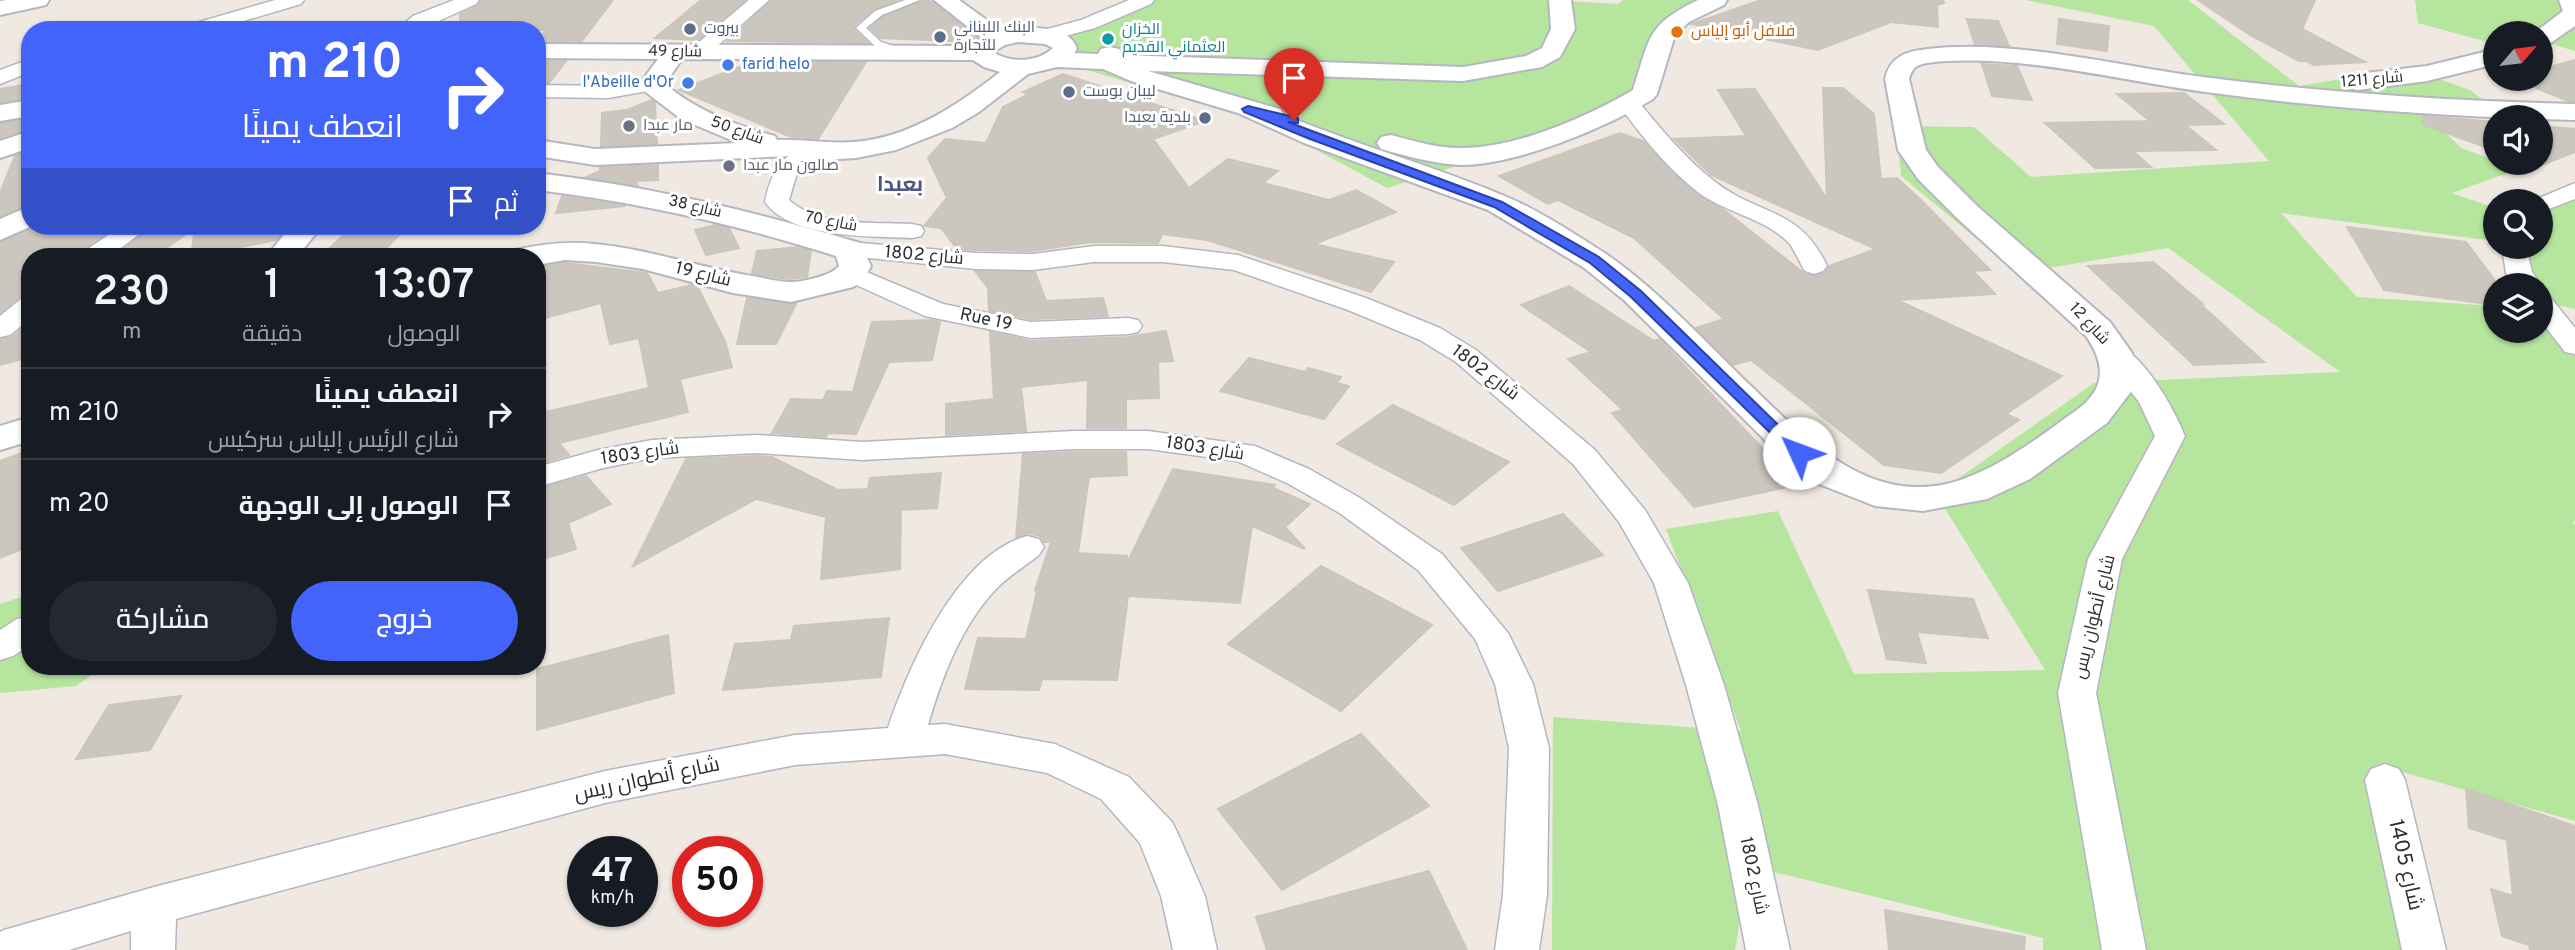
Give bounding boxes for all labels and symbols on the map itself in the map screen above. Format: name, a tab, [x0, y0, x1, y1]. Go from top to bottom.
place label: البنك اللبناني للتجارة	[954, 18, 1035, 56]
place label: بيروت	[704, 19, 739, 39]
place label: الخزان العثماني القديم	[1122, 20, 1226, 60]
marker: بيروت	[682, 21, 698, 37]
place label: فلافل أبو إلياس	[1691, 21, 1795, 42]
north arrow	[2483, 21, 2553, 91]
marker: فلافل أبو إلياس	[1669, 24, 1685, 40]
marker: البنك اللبناني للتجارة	[932, 29, 948, 45]
marker: الخزان العثماني القديم	[1100, 31, 1116, 47]
street label: شارع 49	[648, 42, 702, 62]
pin	[1264, 48, 1324, 120]
place label: farid helo	[742, 55, 810, 75]
marker: farid helo	[720, 57, 736, 73]
street label: شارع 1211	[2340, 67, 2404, 93]
place label: l'Abeille d'Or	[582, 73, 674, 93]
marker: l'Abeille d'Or	[680, 75, 696, 91]
place label: ليبان بوست	[1083, 82, 1156, 102]
marker: ليبان بوست	[1061, 84, 1077, 100]
place label: بلدية بعبدا	[1124, 108, 1191, 128]
marker: بلدية بعبدا	[1197, 110, 1213, 126]
street label: شارع 50	[708, 112, 766, 150]
place label: مار عبدا	[643, 116, 693, 136]
marker: مار عبدا	[621, 118, 637, 134]
place label: صالون مار عبدا	[743, 156, 839, 176]
marker: صالون مار عبدا	[721, 158, 737, 174]
district label: بعبدا	[877, 172, 923, 199]
street label: شارع 38	[666, 191, 724, 223]
street label: شارع 70	[803, 207, 859, 237]
street label: شارع 1802	[884, 241, 964, 271]
street label: شارع 19	[673, 257, 733, 293]
street label: شارع 12	[2064, 299, 2114, 349]
street label: Rue 19	[958, 303, 1014, 337]
street label: شارع 1802	[1446, 340, 1524, 406]
position arrow	[1762, 416, 1836, 490]
street label: شارع 1803	[1164, 431, 1246, 467]
street label: شارع 1803	[599, 437, 681, 471]
street label: شارع أنطوان ريس	[2067, 552, 2122, 681]
street label: شارع أنطوان ريس	[571, 750, 722, 809]
street label: شارع 1405	[2381, 817, 2429, 913]
street label: شارع 1802	[1734, 835, 1772, 917]
speed limit sign: 50	[672, 836, 763, 927]

